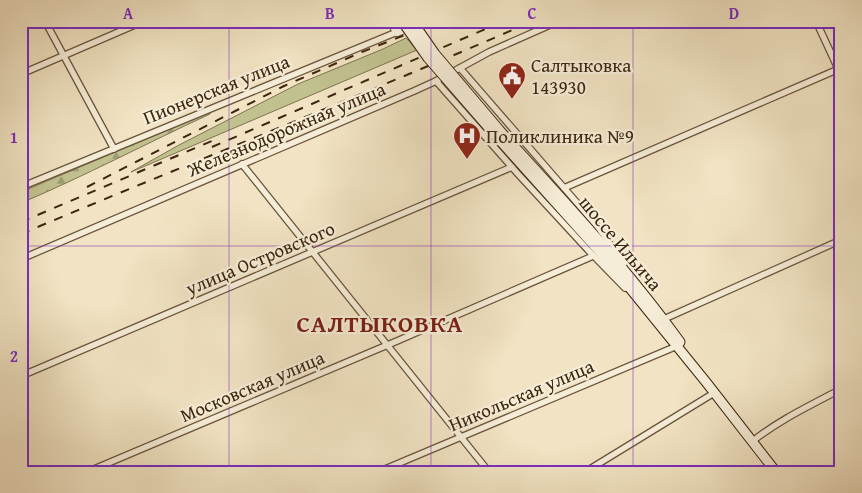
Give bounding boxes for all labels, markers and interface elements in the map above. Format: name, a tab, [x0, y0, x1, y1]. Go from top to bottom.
text: A	[123, 1, 134, 25]
text: B	[325, 1, 335, 25]
text: C	[527, 1, 537, 25]
text: D	[729, 1, 739, 25]
street label: Пионерская улица	[138, 47, 294, 131]
place label: Салтыковка 143930	[531, 51, 631, 101]
public building icon: Салтыковка 143930	[497, 61, 527, 100]
street label: Железнодорожная улица	[182, 74, 390, 184]
hospital icon: Поликлиника №9	[452, 121, 482, 160]
place label: Поликлиника №9	[486, 122, 634, 150]
text: 1	[10, 125, 18, 149]
street label: шоссе Ильича	[573, 189, 669, 297]
street label: улица Островского	[180, 214, 339, 302]
district label: САЛТЫКОВКА	[297, 306, 463, 341]
street label: Московская улица	[175, 343, 329, 429]
text: 2	[10, 344, 18, 368]
street label: Никольская улица	[444, 352, 598, 438]

